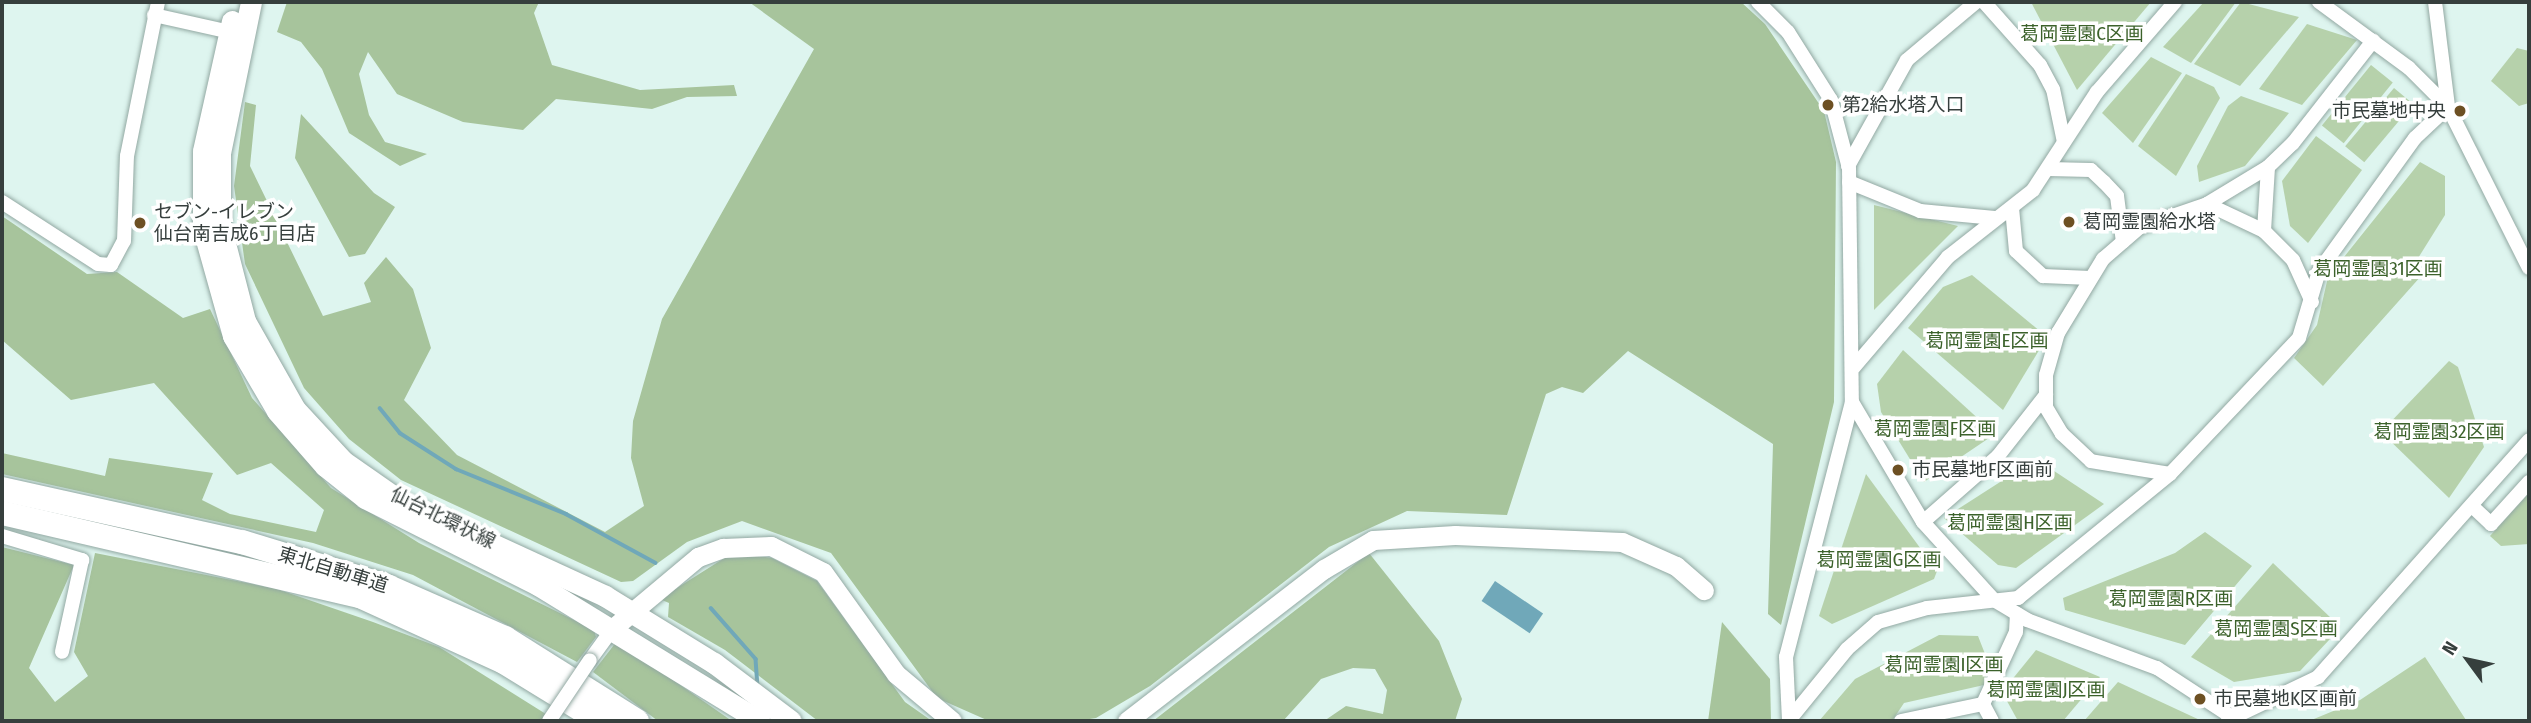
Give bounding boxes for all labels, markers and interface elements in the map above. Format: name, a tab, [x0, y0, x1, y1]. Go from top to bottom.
park label: 葛岡霊園C区画	[2020, 23, 2144, 45]
place label: 第2給水塔入口	[1842, 94, 1964, 116]
marker: 第2給水塔入口	[1820, 97, 1836, 113]
place label: 市民墓地中央	[2332, 100, 2446, 122]
marker: 市民墓地中央	[2452, 103, 2468, 119]
place label: セブン-イレブン 仙台南吉成6丁目店	[154, 201, 315, 245]
place label: 葛岡霊園給水塔	[2083, 211, 2216, 233]
marker: 葛岡霊園給水塔	[2061, 214, 2077, 230]
marker: セブン-イレブン 仙台南吉成6丁目店	[132, 215, 148, 231]
park label: 葛岡霊園31区画	[2313, 258, 2443, 280]
park label: 葛岡霊園E区画	[1926, 330, 2048, 352]
park label: 葛岡霊園F区画	[1874, 418, 1996, 440]
park label: 葛岡霊園32区画	[2374, 421, 2504, 443]
place label: 市民墓地F区画前	[1912, 459, 2053, 481]
marker: 市民墓地F区画前	[1890, 462, 1906, 478]
street label: 仙台北環状線	[387, 483, 499, 553]
park label: 葛岡霊園H区画	[1947, 512, 2073, 534]
street label: 東北自動車道	[275, 542, 391, 598]
park label: 葛岡霊園G区画	[1817, 549, 1941, 571]
park label: 葛岡霊園R区画	[2109, 588, 2233, 610]
park label: 葛岡霊園S区画	[2214, 618, 2338, 640]
north arrow	[2433, 625, 2503, 695]
text: N	[2437, 637, 2463, 659]
park label: 葛岡霊園I区画	[1885, 654, 2003, 676]
park label: 葛岡霊園J区画	[1986, 679, 2106, 701]
place label: 市民墓地K区画前	[2214, 688, 2357, 710]
marker: 市民墓地K区画前	[2192, 691, 2208, 707]

